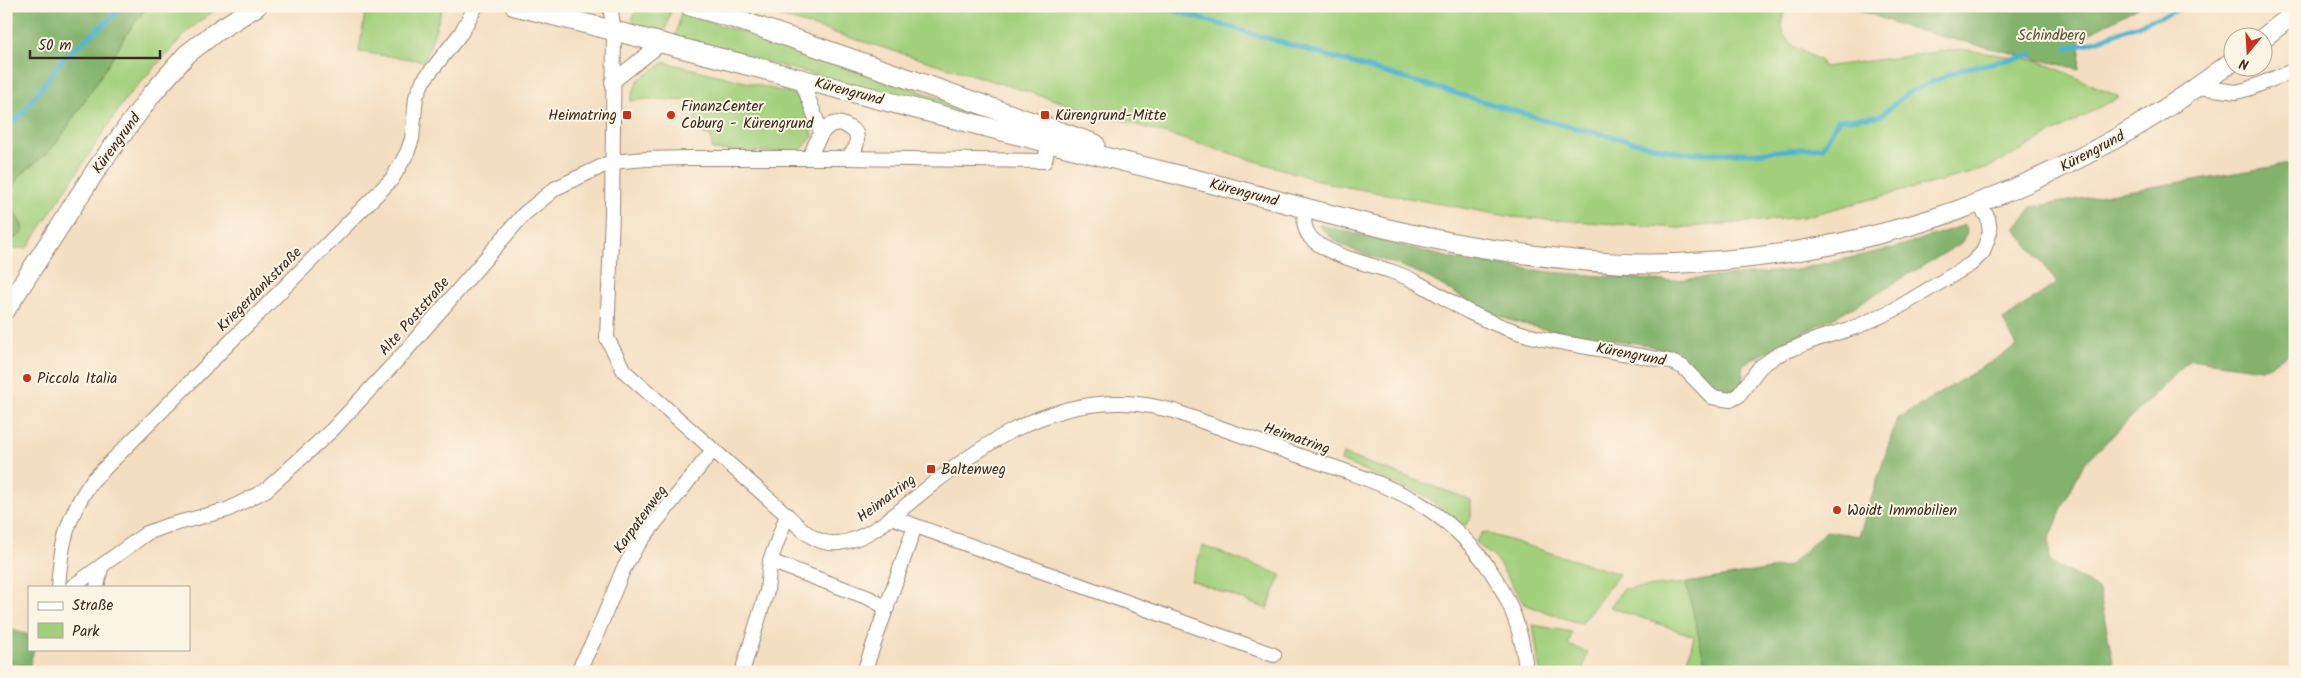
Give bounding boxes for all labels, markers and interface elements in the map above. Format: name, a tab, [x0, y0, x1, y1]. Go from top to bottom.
park label: Schindberg	[2018, 24, 2086, 48]
scale bar	[30, 28, 160, 60]
north arrow	[2224, 28, 2274, 78]
text: 50 m	[38, 34, 72, 58]
text: N	[2237, 52, 2252, 75]
street label: Kürengrund	[812, 71, 886, 113]
place label: FinanzCenter Coburg - Kürengrund	[681, 95, 814, 136]
place label: Heimatring	[548, 104, 617, 128]
place label: Kürengrund-Mitte	[1055, 104, 1166, 128]
street label: Kürengrund	[86, 108, 148, 179]
marker: Heimatring	[621, 109, 633, 121]
marker: FinanzCenter Coburg - Kürengrund	[665, 109, 677, 121]
marker: Kürengrund-Mitte	[1039, 109, 1051, 121]
street label: Kürengrund	[2056, 124, 2130, 179]
street label: Kürengrund	[1207, 172, 1281, 214]
street label: Kriegerdankstraße	[212, 241, 308, 338]
street label: Alte Poststraße	[373, 272, 456, 362]
street label: Kürengrund	[1594, 336, 1668, 374]
place label: Piccola Italia	[37, 367, 117, 391]
marker: Piccola Italia	[21, 372, 33, 384]
street label: Heimatring	[1260, 416, 1333, 461]
place label: Baltenweg	[941, 458, 1006, 482]
marker: Baltenweg	[925, 463, 937, 475]
street label: Heimatring	[852, 469, 921, 529]
street label: Karpatenweg	[608, 480, 674, 559]
place label: Woidt Immobilien	[1847, 499, 1957, 523]
marker: Woidt Immobilien	[1831, 504, 1843, 516]
legend	[28, 586, 190, 650]
text: Straße	[72, 594, 114, 618]
text: Park	[72, 620, 100, 644]

